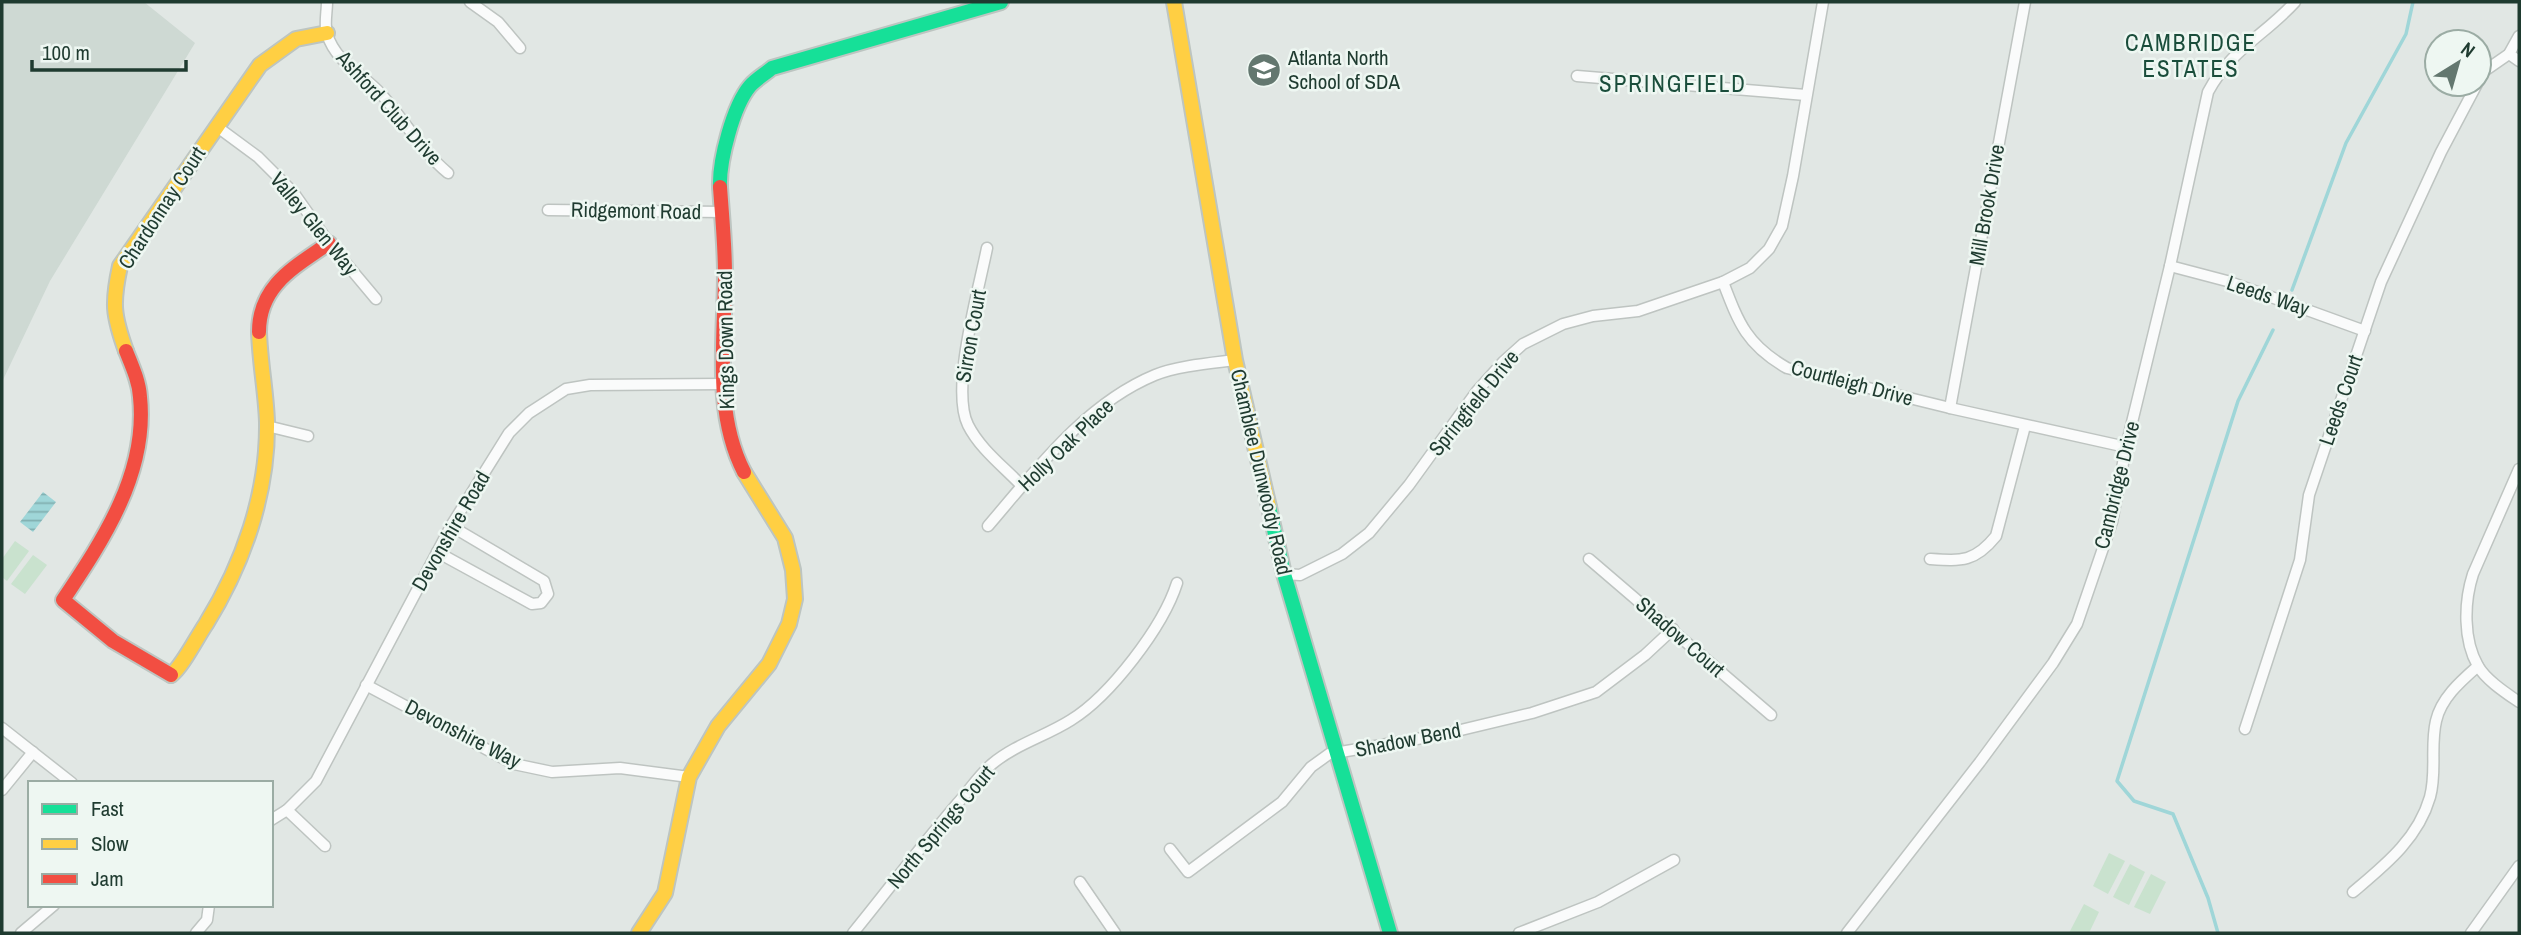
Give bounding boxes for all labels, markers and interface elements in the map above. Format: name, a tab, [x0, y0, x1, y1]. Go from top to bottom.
district label: CAMBRIDGE ESTATES	[2125, 27, 2257, 84]
scale bar	[32, 28, 186, 72]
north arrow	[2423, 28, 2493, 98]
text: N	[2456, 36, 2481, 63]
text: 100 m	[42, 38, 90, 67]
street label: Ashford Club Drive	[329, 43, 449, 171]
place label: Atlanta North School of SDA	[1287, 43, 1401, 96]
school or university icon: Atlanta North School of SDA	[1245, 51, 1283, 89]
district label: SPRINGFIELD	[1599, 68, 1747, 99]
street label: Chardonnay Court	[111, 141, 212, 275]
street label: Mill Brook Drive	[1962, 142, 2011, 268]
street label: Valley Glen Way	[264, 166, 365, 282]
street label: Ridgemont Road	[571, 195, 701, 226]
street label: Leeds Way	[2223, 268, 2314, 323]
street label: Kings Down Road	[710, 270, 741, 410]
street label: Sirron Court	[948, 287, 993, 385]
street label: Springfield Drive	[1422, 343, 1526, 462]
street label: Leeds Court	[2312, 351, 2370, 449]
street label: Courtleigh Drive	[1788, 352, 1916, 413]
street label: Chamblee Dunwoody Road	[1224, 366, 1299, 578]
street label: Holly Oak Place	[1012, 392, 1120, 498]
street label: Cambridge Drive	[2087, 418, 2146, 552]
street label: Devonshire Road	[405, 465, 497, 596]
street label: Shadow Court	[1630, 590, 1731, 683]
street label: Devonshire Way	[400, 692, 527, 775]
street label: Shadow Bend	[1353, 715, 1463, 764]
street label: North Springs Court	[880, 759, 1001, 895]
legend	[28, 781, 273, 907]
text: Fast	[91, 794, 124, 823]
text: Slow	[91, 829, 129, 858]
text: Jam	[91, 864, 124, 893]

